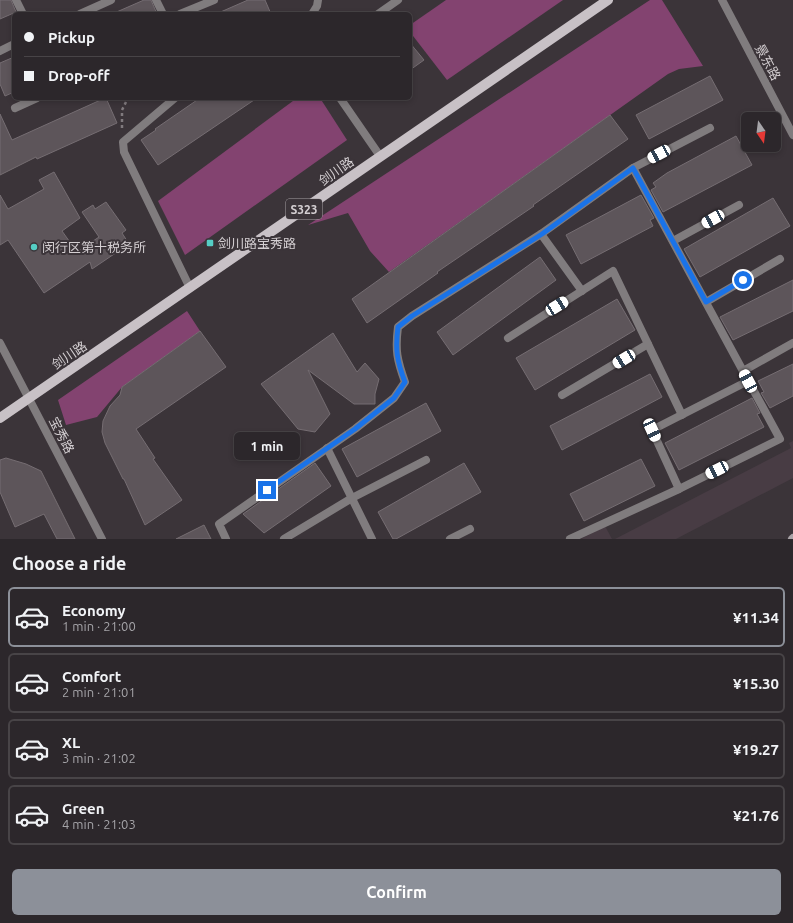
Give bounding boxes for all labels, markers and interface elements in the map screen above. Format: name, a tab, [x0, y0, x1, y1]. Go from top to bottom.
text: Pickup	[48, 29, 95, 46]
street label: 景东路	[753, 41, 783, 83]
text: Drop-off	[48, 67, 110, 84]
north arrow	[741, 112, 781, 152]
map controls	[741, 112, 781, 152]
car	[646, 143, 672, 165]
street label: 剑川路	[316, 154, 356, 188]
road number: S323	[286, 199, 322, 219]
car	[700, 208, 726, 230]
place label: 剑川路宝秀路	[218, 236, 296, 250]
marker: 剑川路宝秀路	[205, 238, 215, 248]
place label: 闵行区第十税务所	[42, 240, 146, 254]
marker: 闵行区第十税务所	[29, 242, 39, 252]
route start	[734, 271, 752, 289]
car	[544, 295, 570, 317]
street label: 剑川路	[49, 338, 89, 372]
car	[611, 348, 637, 370]
car	[737, 368, 759, 394]
street label: 宝秀路	[47, 414, 77, 456]
car	[641, 417, 663, 443]
callout: 1 min	[234, 432, 300, 460]
text: 1 min	[251, 439, 283, 453]
car	[704, 459, 730, 481]
route end	[258, 481, 276, 499]
text: Choose a ride	[12, 553, 126, 573]
icon: car	[14, 599, 50, 635]
text: Economy	[62, 602, 126, 619]
text: ¥11.34	[733, 609, 779, 626]
text: 1 min · 21:00	[62, 619, 136, 633]
icon: car	[14, 665, 50, 701]
text: Comfort	[62, 668, 121, 685]
text: ¥15.30	[733, 675, 779, 692]
text: 2 min · 21:01	[62, 685, 136, 699]
icon: car	[14, 731, 50, 767]
text: XL	[62, 734, 80, 751]
text: ¥19.27	[733, 741, 779, 758]
text: 3 min · 21:02	[62, 751, 136, 765]
icon: car	[14, 797, 50, 833]
text: Green	[62, 800, 104, 817]
text: ¥21.76	[733, 807, 779, 824]
text: 4 min · 21:03	[62, 817, 136, 831]
button: Confirm	[12, 869, 781, 915]

